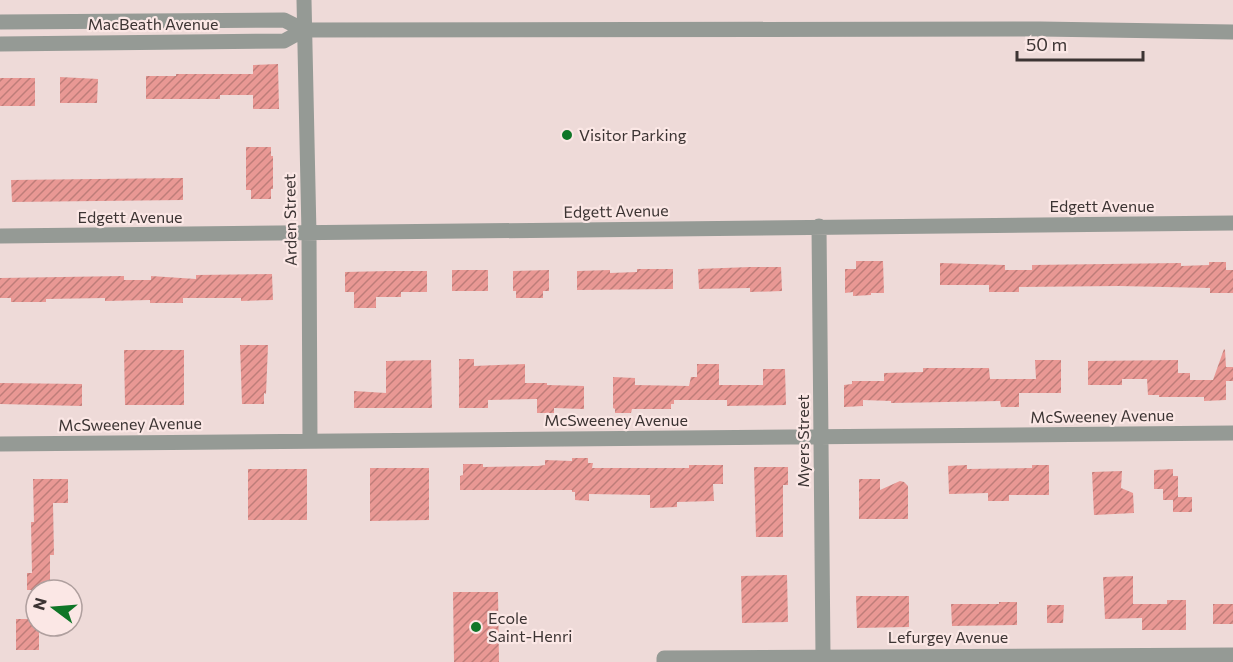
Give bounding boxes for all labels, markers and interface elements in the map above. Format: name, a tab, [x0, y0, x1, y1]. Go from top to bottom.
street label: MacBeath Avenue	[88, 14, 218, 33]
scale bar	[1017, 24, 1143, 62]
text: 50 m	[1026, 33, 1067, 55]
place label: Visitor Parking	[579, 125, 687, 144]
marker: Visitor Parking	[560, 128, 574, 142]
street label: Arden Street	[279, 173, 300, 266]
street label: Edgett Avenue	[1049, 196, 1155, 215]
street label: Edgett Avenue	[563, 200, 669, 221]
street label: Edgett Avenue	[77, 207, 183, 226]
street label: Myers Street	[793, 394, 812, 487]
street label: McSweeney Avenue	[1030, 405, 1174, 426]
street label: McSweeney Avenue	[544, 410, 688, 429]
street label: McSweeney Avenue	[58, 413, 202, 434]
north arrow	[24, 578, 84, 638]
text: N	[28, 595, 50, 612]
place label: Ecole Saint-Henri	[488, 608, 572, 645]
marker: Ecole Saint-Henri	[469, 620, 483, 634]
street label: Lefurgey Avenue	[888, 627, 1008, 646]

